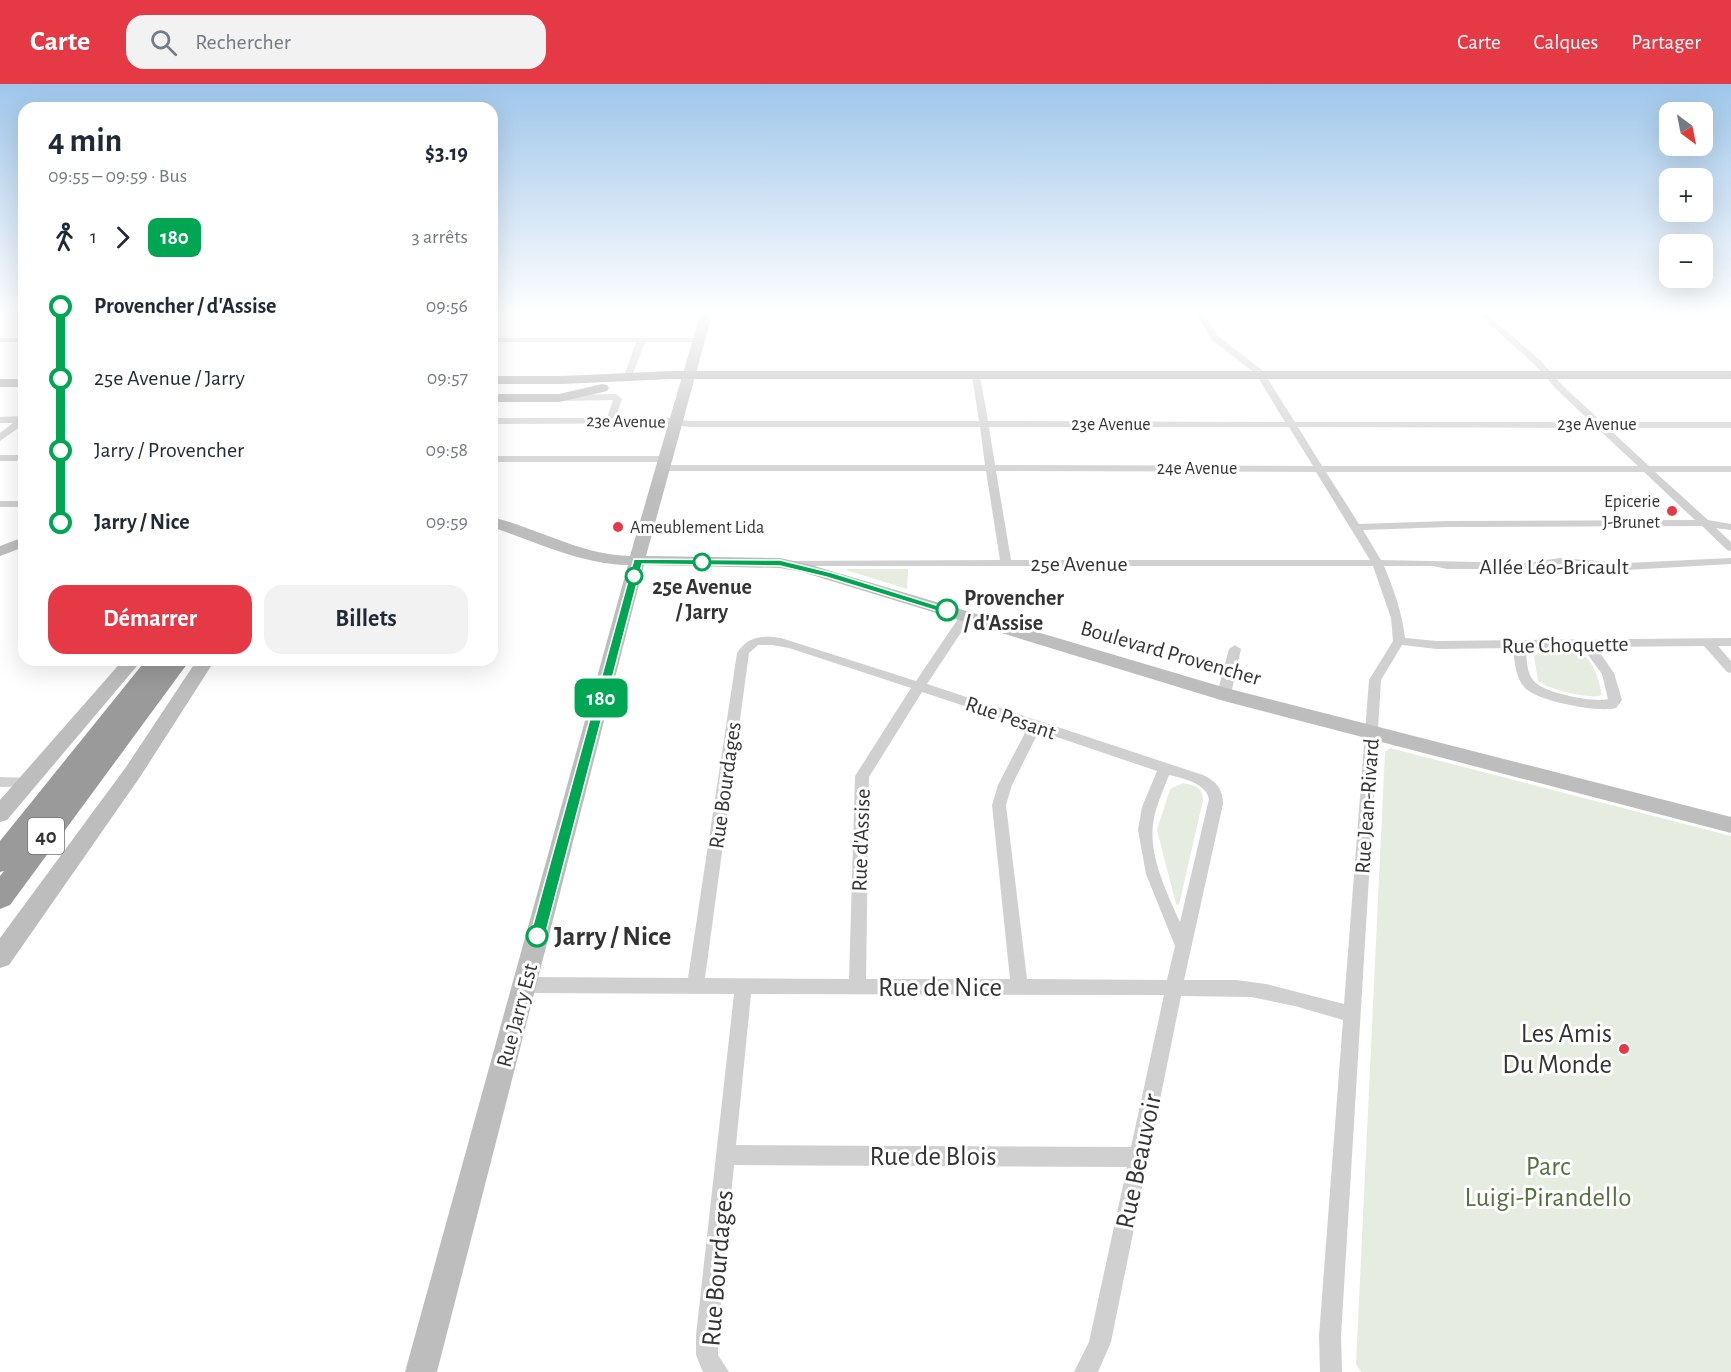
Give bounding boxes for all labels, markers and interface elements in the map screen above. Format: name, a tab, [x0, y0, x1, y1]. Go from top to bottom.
search box	[126, 15, 546, 69]
icon: search	[147, 26, 180, 59]
text: Carte	[30, 28, 90, 56]
text: Rechercher	[195, 31, 291, 53]
text: Carte	[1457, 32, 1501, 53]
text: Calques	[1534, 32, 1598, 53]
text: Partager	[1631, 32, 1701, 53]
north arrow	[1659, 102, 1713, 156]
map controls	[1659, 102, 1713, 288]
text: 4 min	[48, 125, 122, 158]
text: $3.19	[425, 142, 468, 164]
text: 09:55 – 09:59 · Bus	[48, 166, 187, 186]
button: +	[1659, 168, 1713, 222]
icon: walk	[48, 221, 81, 254]
icon: forward	[106, 221, 139, 254]
text: 1	[90, 227, 97, 247]
text: 180	[160, 227, 189, 248]
text: 3 arrêts	[412, 227, 468, 247]
button: −	[1659, 234, 1713, 288]
text: Provencher / d'Assise	[94, 295, 277, 317]
text: 09:56	[426, 296, 468, 316]
text: 25e Avenue / Jarry	[94, 367, 245, 389]
text: 09:57	[427, 368, 468, 388]
street label: 23e Avenue	[586, 412, 666, 432]
street label: 23e Avenue	[1071, 416, 1151, 434]
street label: 23e Avenue	[1557, 416, 1637, 434]
text: Jarry / Provencher	[94, 439, 244, 461]
text: 09:58	[426, 440, 468, 460]
street label: 24e Avenue	[1157, 460, 1237, 478]
place label: Epicerie J-Brunet	[1602, 493, 1660, 532]
marker: Epicerie J-Brunet	[1665, 504, 1679, 518]
text: Jarry / Nice	[94, 511, 190, 533]
text: 09:59	[426, 512, 468, 532]
place label: Ameublement Lida	[630, 519, 764, 537]
marker: Ameublement Lida	[611, 520, 625, 534]
marker: 25e Avenue / Jarry	[693, 553, 711, 571]
street label: 25e Avenue	[1030, 553, 1128, 575]
street label: Allée Léo-Bricault	[1479, 556, 1629, 578]
unlabelled marker	[625, 567, 643, 585]
place label: 25e Avenue / Jarry	[652, 576, 752, 624]
button: Démarrer	[48, 585, 252, 654]
button: Billets	[264, 585, 468, 654]
place label: Provencher / d'Assise	[963, 587, 1064, 634]
marker: Provencher / d'Assise	[936, 599, 958, 621]
street label: Boulevard Provencher	[1078, 617, 1263, 689]
street label: Rue Choquette	[1501, 633, 1629, 657]
line badge: 180	[566, 678, 636, 718]
text: 180	[587, 688, 615, 709]
street label: Rue Pesant	[963, 692, 1059, 744]
street label: Rue Bourdages	[705, 720, 745, 850]
street label: Rue Jean-Rivard	[1351, 738, 1383, 874]
street label: Rue d'Assise	[848, 788, 874, 892]
road number: 40	[28, 818, 64, 854]
place label: Jarry / Nice	[554, 923, 671, 951]
marker: Jarry / Nice	[526, 925, 548, 947]
street label: Rue Jarry Est	[493, 961, 541, 1069]
street label: Rue de Nice	[878, 974, 1002, 1001]
place label: Les Amis Du Monde	[1502, 1020, 1612, 1078]
marker: Les Amis Du Monde	[1617, 1042, 1631, 1056]
street label: Rue Beauvoir	[1111, 1091, 1166, 1231]
street label: Rue de Blois	[870, 1143, 996, 1170]
park label: Parc Luigi-Pirandello	[1465, 1153, 1631, 1211]
street label: Rue Bourdages	[697, 1189, 738, 1347]

